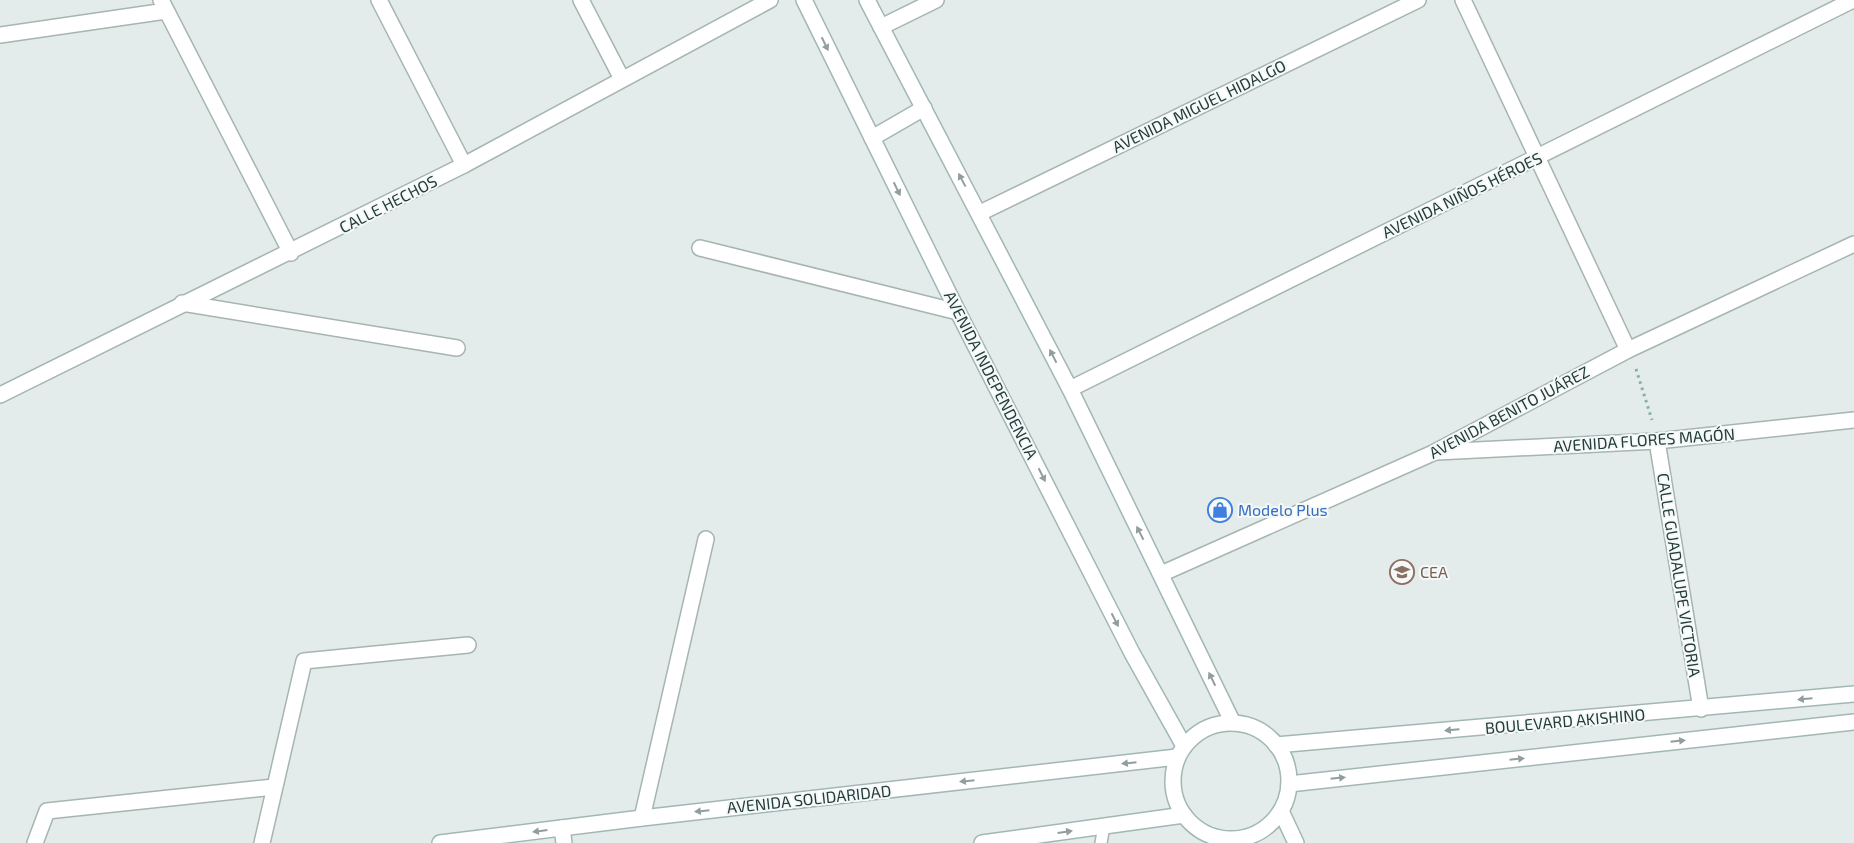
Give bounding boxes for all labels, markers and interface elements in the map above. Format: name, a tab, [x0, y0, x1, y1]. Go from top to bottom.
one-way arrow	[821, 37, 829, 51]
street label: AVENIDA MIGUEL HIDALGO	[1109, 55, 1289, 156]
street label: AVENIDA NIÑOS HÉROES	[1379, 148, 1545, 242]
street label: CALLE HECHOS	[336, 171, 440, 236]
one-way arrow	[958, 174, 967, 187]
one-way arrow	[893, 182, 902, 197]
street label: AVENIDA INDEPENDENCIA	[941, 288, 1042, 462]
one-way arrow	[1049, 349, 1057, 363]
street label: AVENIDA BENITO JUÁREZ	[1425, 361, 1592, 462]
street label: AVENIDA FLORES MAGÓN	[1553, 424, 1735, 455]
one-way arrow	[1038, 468, 1046, 482]
street label: CALLE GUADALUPE VICTORIA	[1654, 472, 1705, 678]
shop icon: Modelo Plus	[1207, 497, 1233, 523]
place label: Modelo Plus	[1238, 500, 1328, 519]
one-way arrow	[1136, 526, 1144, 540]
school or university icon: CEA	[1389, 559, 1415, 585]
place label: CEA	[1420, 562, 1448, 581]
one-way arrow	[1111, 613, 1119, 627]
one-way arrow	[1208, 672, 1216, 686]
one-way arrow	[1797, 695, 1813, 703]
street label: BOULEVARD AKISHINO	[1484, 704, 1646, 737]
one-way arrow	[1444, 727, 1460, 735]
one-way arrow	[1670, 737, 1686, 745]
one-way arrow	[1509, 755, 1525, 763]
one-way arrow	[1121, 759, 1137, 767]
one-way arrow	[1330, 774, 1346, 782]
one-way arrow	[959, 777, 975, 785]
street label: AVENIDA SOLIDARIDAD	[726, 780, 892, 817]
one-way arrow	[693, 807, 709, 815]
one-way arrow	[532, 827, 548, 835]
one-way arrow	[1058, 828, 1074, 836]

